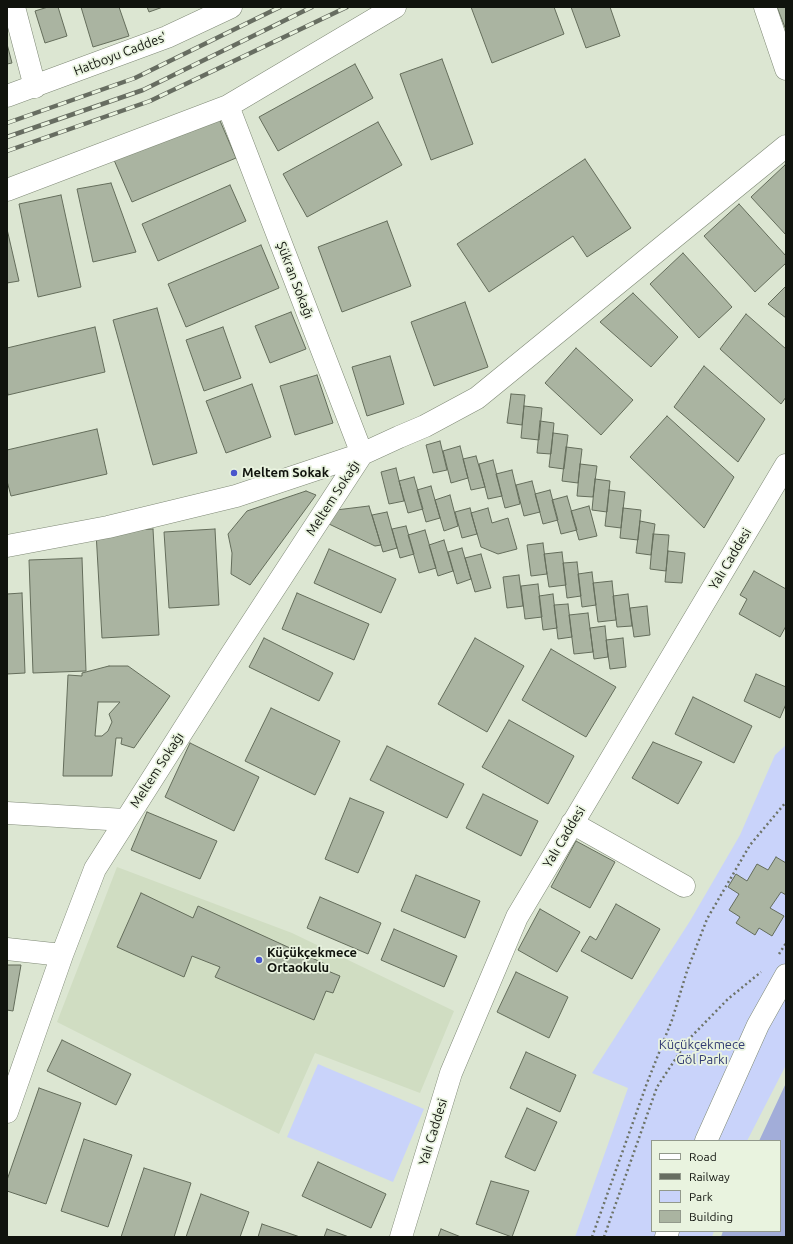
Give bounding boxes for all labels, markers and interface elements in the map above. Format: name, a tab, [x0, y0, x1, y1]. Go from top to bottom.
street label: Hatboyu Caddes'	[71, 29, 169, 79]
street label: Şükran Sokağı	[273, 239, 317, 321]
street label: Meltem Sokağı	[303, 457, 363, 539]
place label: Meltem Sokak	[242, 465, 329, 481]
marker: Meltem Sokak	[229, 468, 239, 478]
street label: Yalı Caddesi	[706, 525, 754, 593]
street label: Meltem Sokağı	[127, 729, 187, 811]
street label: Yalı Caddesi	[540, 803, 588, 871]
place label: Küçükçekmece Ortaokulu	[267, 945, 357, 976]
marker: Küçükçekmece Ortaokulu	[254, 955, 264, 965]
park label: Küçükçekmece Göl Parkı	[659, 1037, 745, 1068]
street label: Yalı Caddesi	[415, 1097, 451, 1167]
legend	[651, 1140, 781, 1232]
text: Road	[689, 1150, 717, 1163]
text: Railway	[689, 1170, 730, 1183]
text: Park	[689, 1190, 713, 1203]
text: Building	[689, 1210, 733, 1223]

